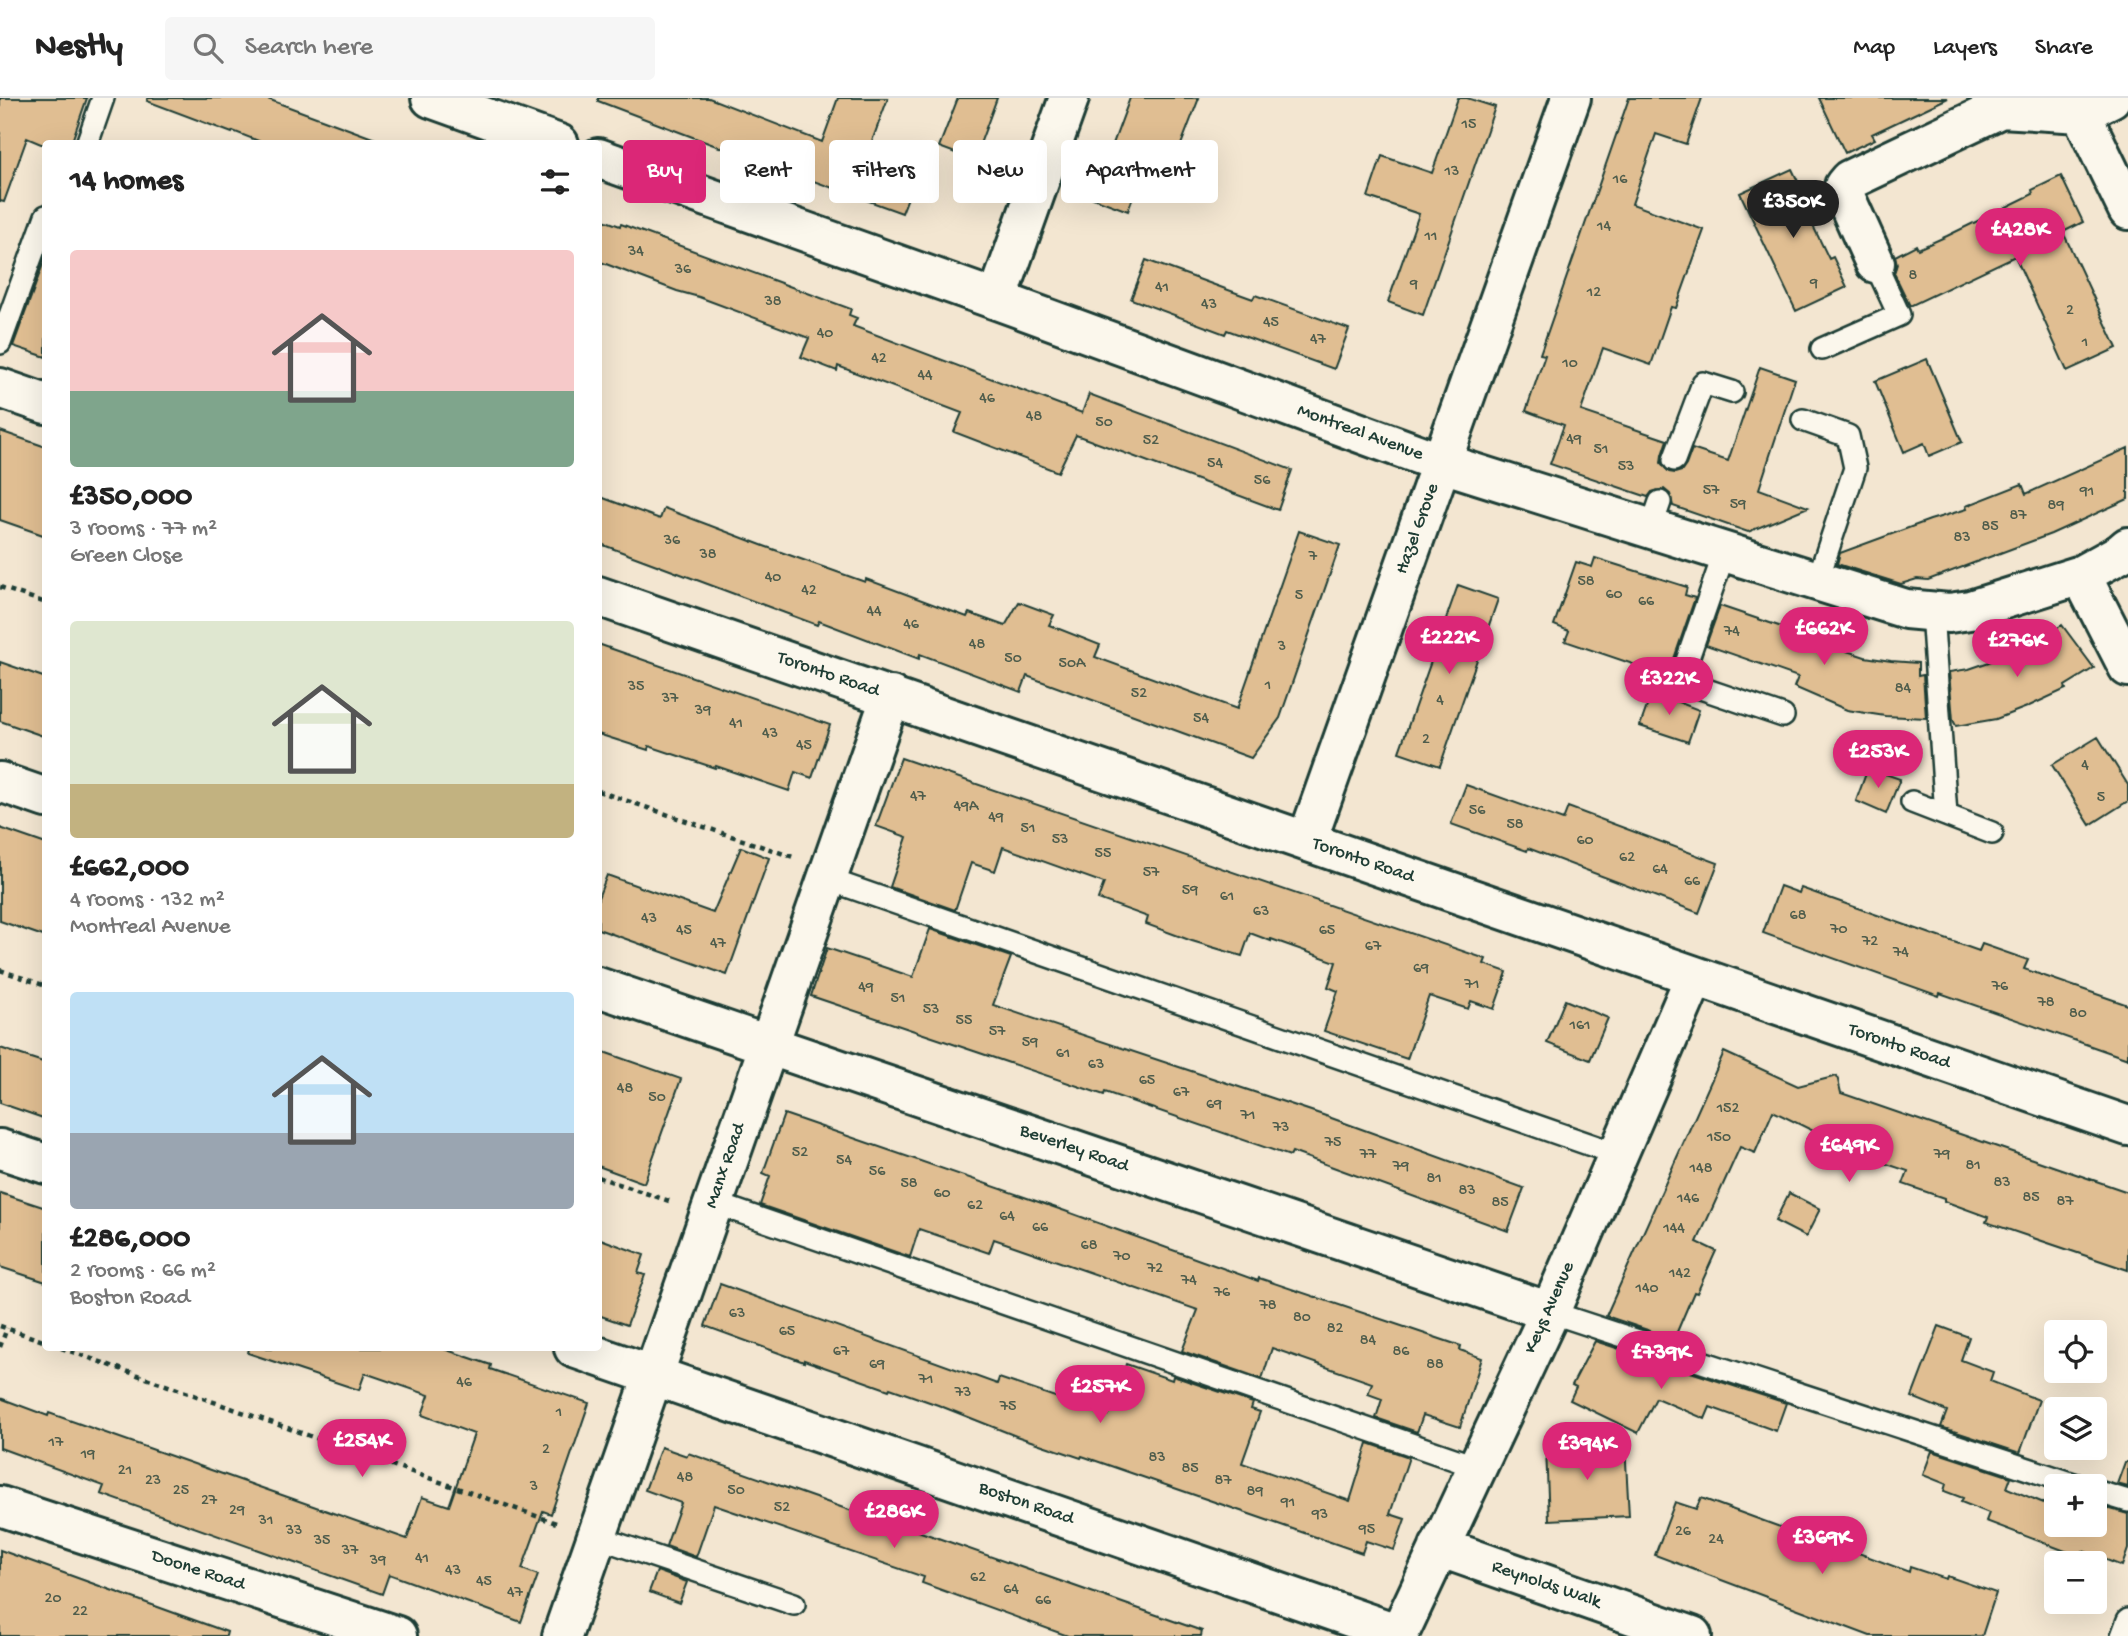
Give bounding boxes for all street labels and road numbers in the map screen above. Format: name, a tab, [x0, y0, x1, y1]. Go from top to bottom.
street label: Montreal Avenue	[1294, 399, 1426, 467]
street label: Hazel Grove	[1391, 480, 1445, 578]
street label: Toronto Road	[773, 646, 884, 704]
street label: Toronto Road	[1308, 832, 1419, 890]
street label: Toronto Road	[1844, 1018, 1955, 1076]
street label: Manx Road	[701, 1119, 752, 1212]
street label: Beverley Road	[1016, 1119, 1133, 1179]
street label: Keys Avenue	[1520, 1258, 1581, 1358]
street label: Boston Road	[974, 1477, 1078, 1532]
street label: Doone Road	[146, 1544, 249, 1597]
street label: Reynolds Walk	[1488, 1556, 1605, 1615]

